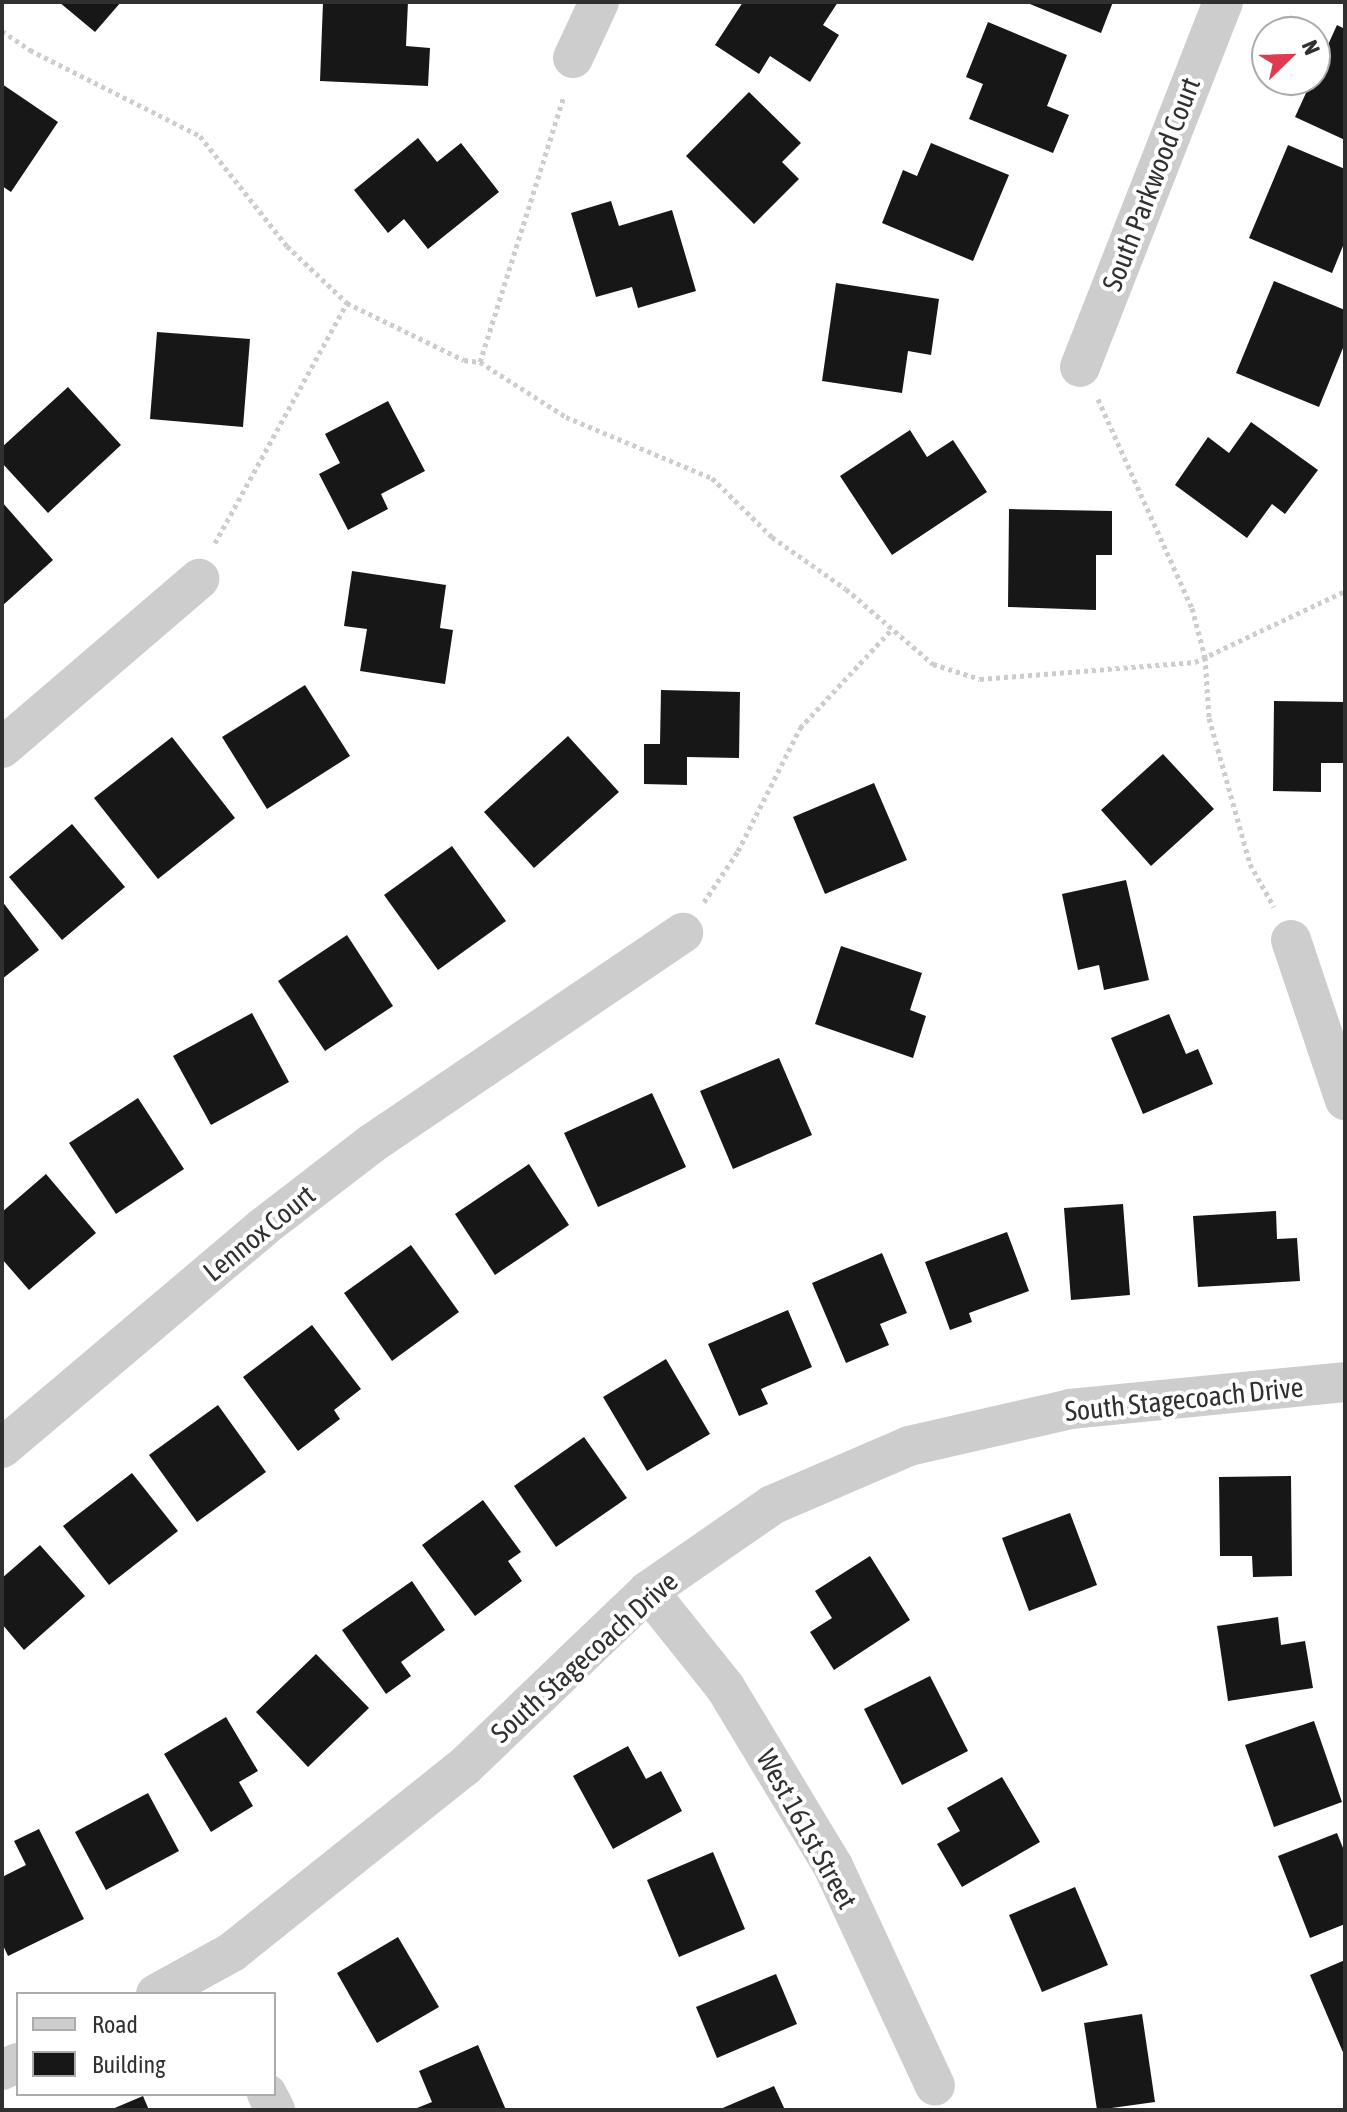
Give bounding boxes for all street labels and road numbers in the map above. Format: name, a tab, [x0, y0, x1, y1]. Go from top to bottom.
street label: South Parkwood Court	[1095, 73, 1207, 295]
street label: Lennox Court	[196, 1178, 322, 1288]
street label: South Stagecoach Drive	[1063, 1370, 1305, 1428]
street label: South Stagecoach Drive	[484, 1564, 684, 1750]
street label: West 161st Street	[749, 1744, 865, 1914]

